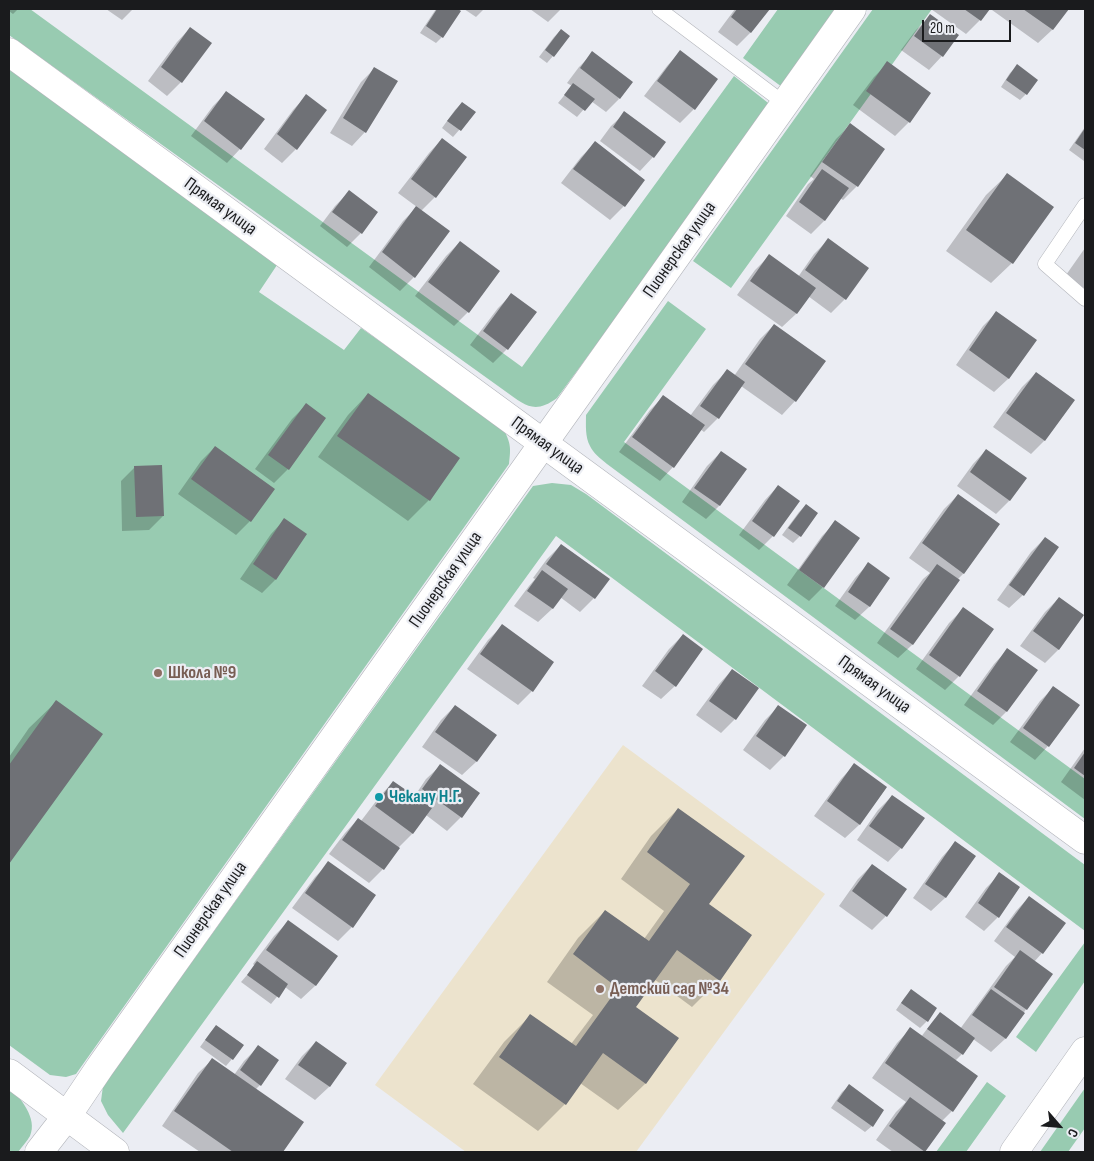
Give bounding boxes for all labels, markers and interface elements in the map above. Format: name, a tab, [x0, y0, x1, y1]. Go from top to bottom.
scale bar	[924, 10, 1013, 42]
text: 20 m	[930, 19, 955, 38]
street label: Прямая улица	[180, 173, 260, 241]
street label: Пионерская улица	[639, 198, 721, 302]
street label: Прямая улица	[507, 412, 587, 480]
street label: Пионерская улица	[405, 528, 487, 632]
street label: Прямая улица	[834, 651, 914, 719]
place label: Школа №9	[168, 662, 236, 684]
marker: Школа №9	[152, 667, 164, 679]
place label: Чекану Н.Г.	[389, 786, 462, 808]
marker: Чекану Н.Г.	[373, 791, 385, 803]
street label: Пионерская улица	[170, 858, 252, 962]
place label: Детский сад №34	[610, 978, 729, 1000]
marker: Детский сад №34	[594, 983, 606, 995]
north arrow	[1034, 1101, 1084, 1151]
text: С	[1064, 1126, 1082, 1140]

